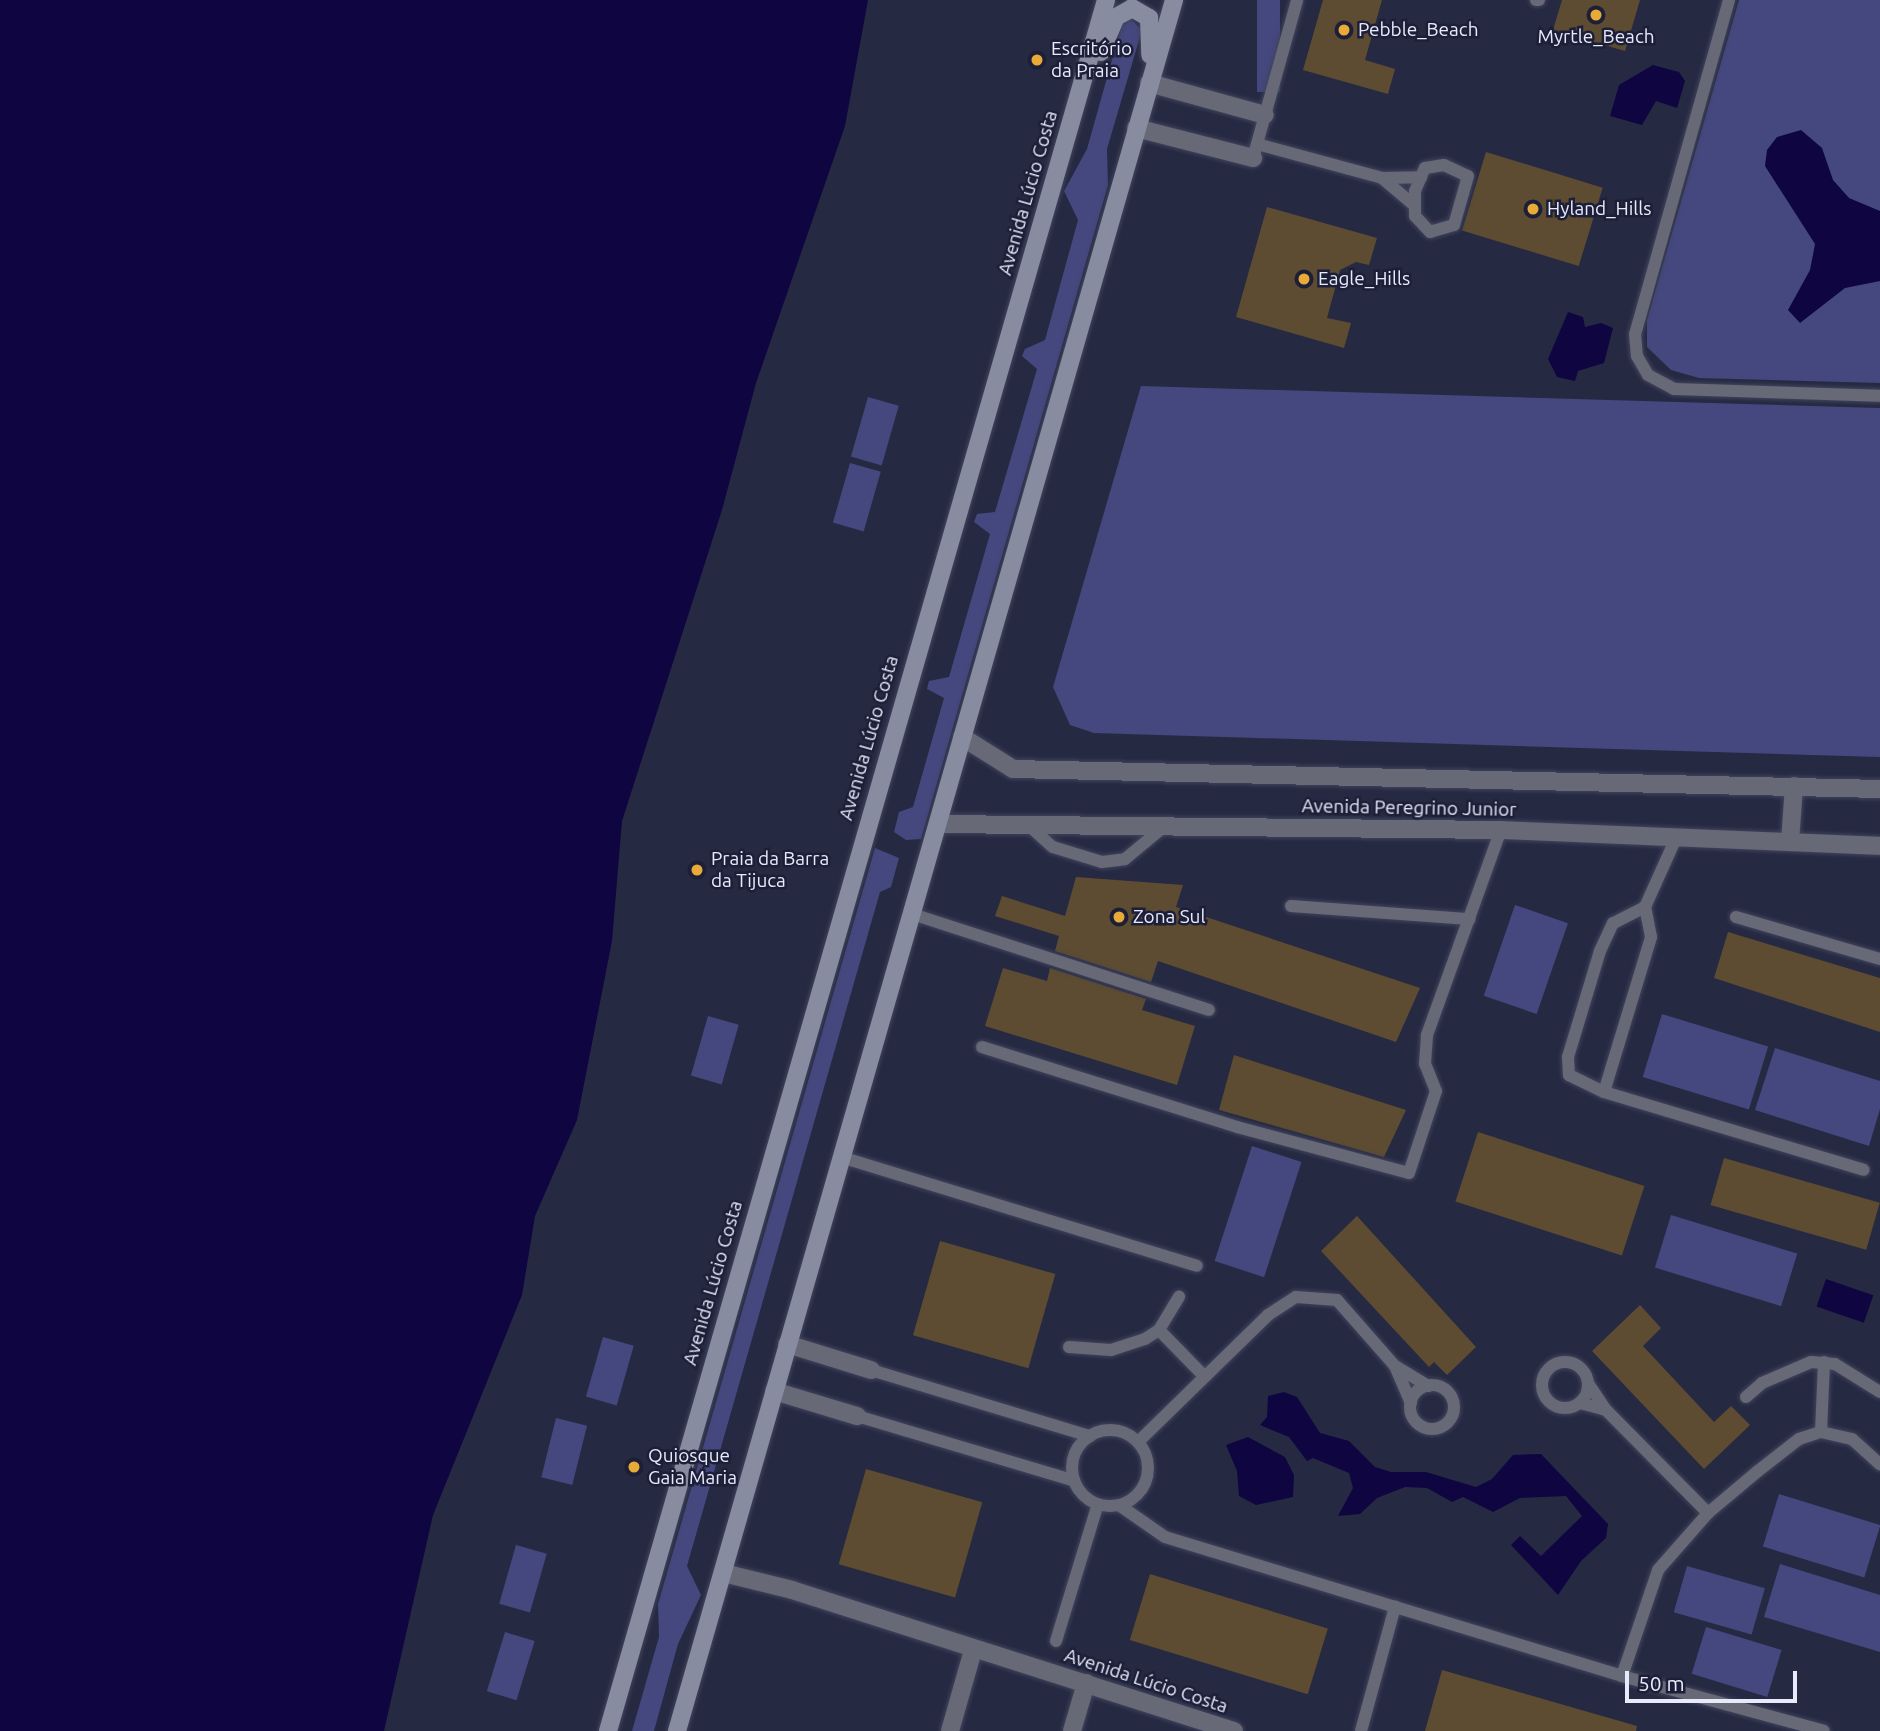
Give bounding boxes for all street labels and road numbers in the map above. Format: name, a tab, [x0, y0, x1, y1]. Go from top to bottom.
street label: Avenida Lúcio Costa	[994, 108, 1062, 278]
street label: Avenida Lúcio Costa	[835, 653, 903, 823]
street label: Avenida Peregrino Junior	[1301, 795, 1517, 821]
street label: Avenida Lúcio Costa	[679, 1198, 747, 1368]
street label: Avenida Lúcio Costa	[1062, 1644, 1230, 1718]

